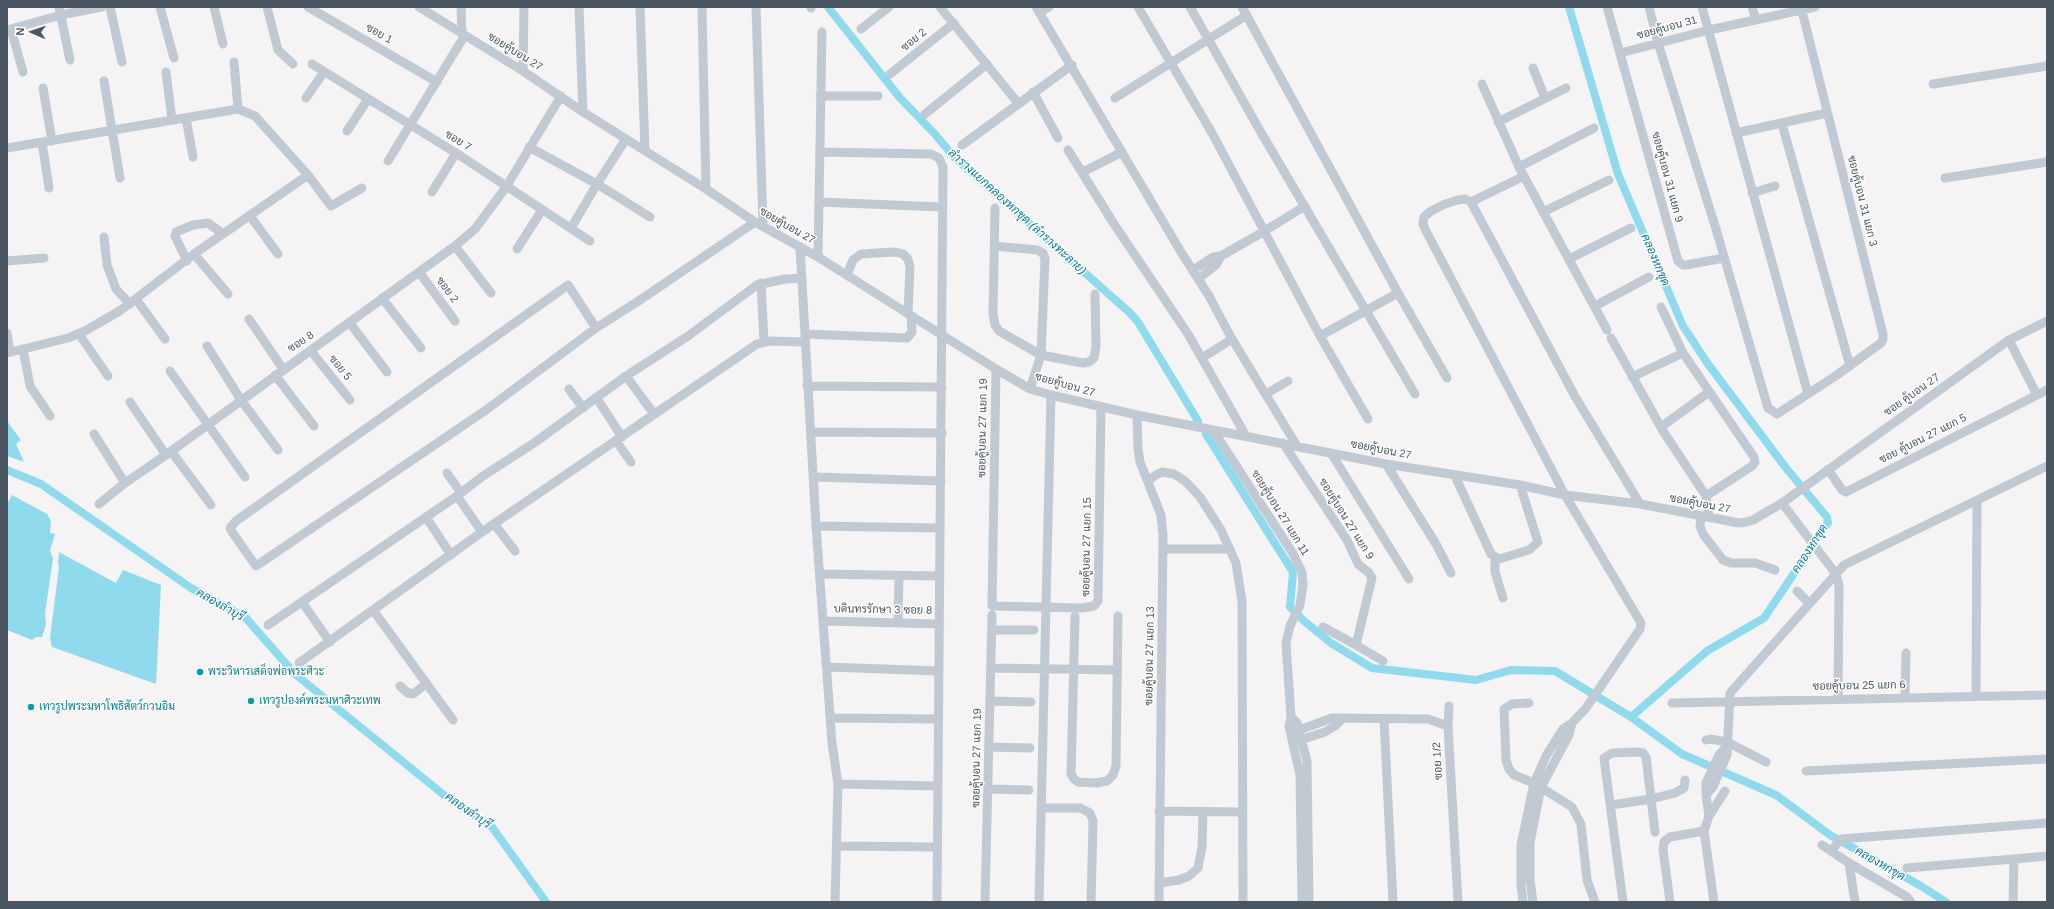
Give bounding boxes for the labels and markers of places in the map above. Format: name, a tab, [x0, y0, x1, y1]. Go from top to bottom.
place label: พระวิหารเสด็จพ่อพระศิวะ	[208, 665, 324, 679]
marker: พระวิหารเสด็จพ่อพระศิวะ	[195, 667, 205, 677]
place label: เทวรูปองค์พระมหาศิวะเทพ	[259, 694, 381, 708]
marker: เทวรูปองค์พระมหาศิวะเทพ	[246, 696, 256, 706]
place label: เทวรูปพระมหาโพธิสัตว์กวนอิม	[39, 700, 175, 714]
marker: เทวรูปพระมหาโพธิสัตว์กวนอิม	[26, 702, 36, 712]

